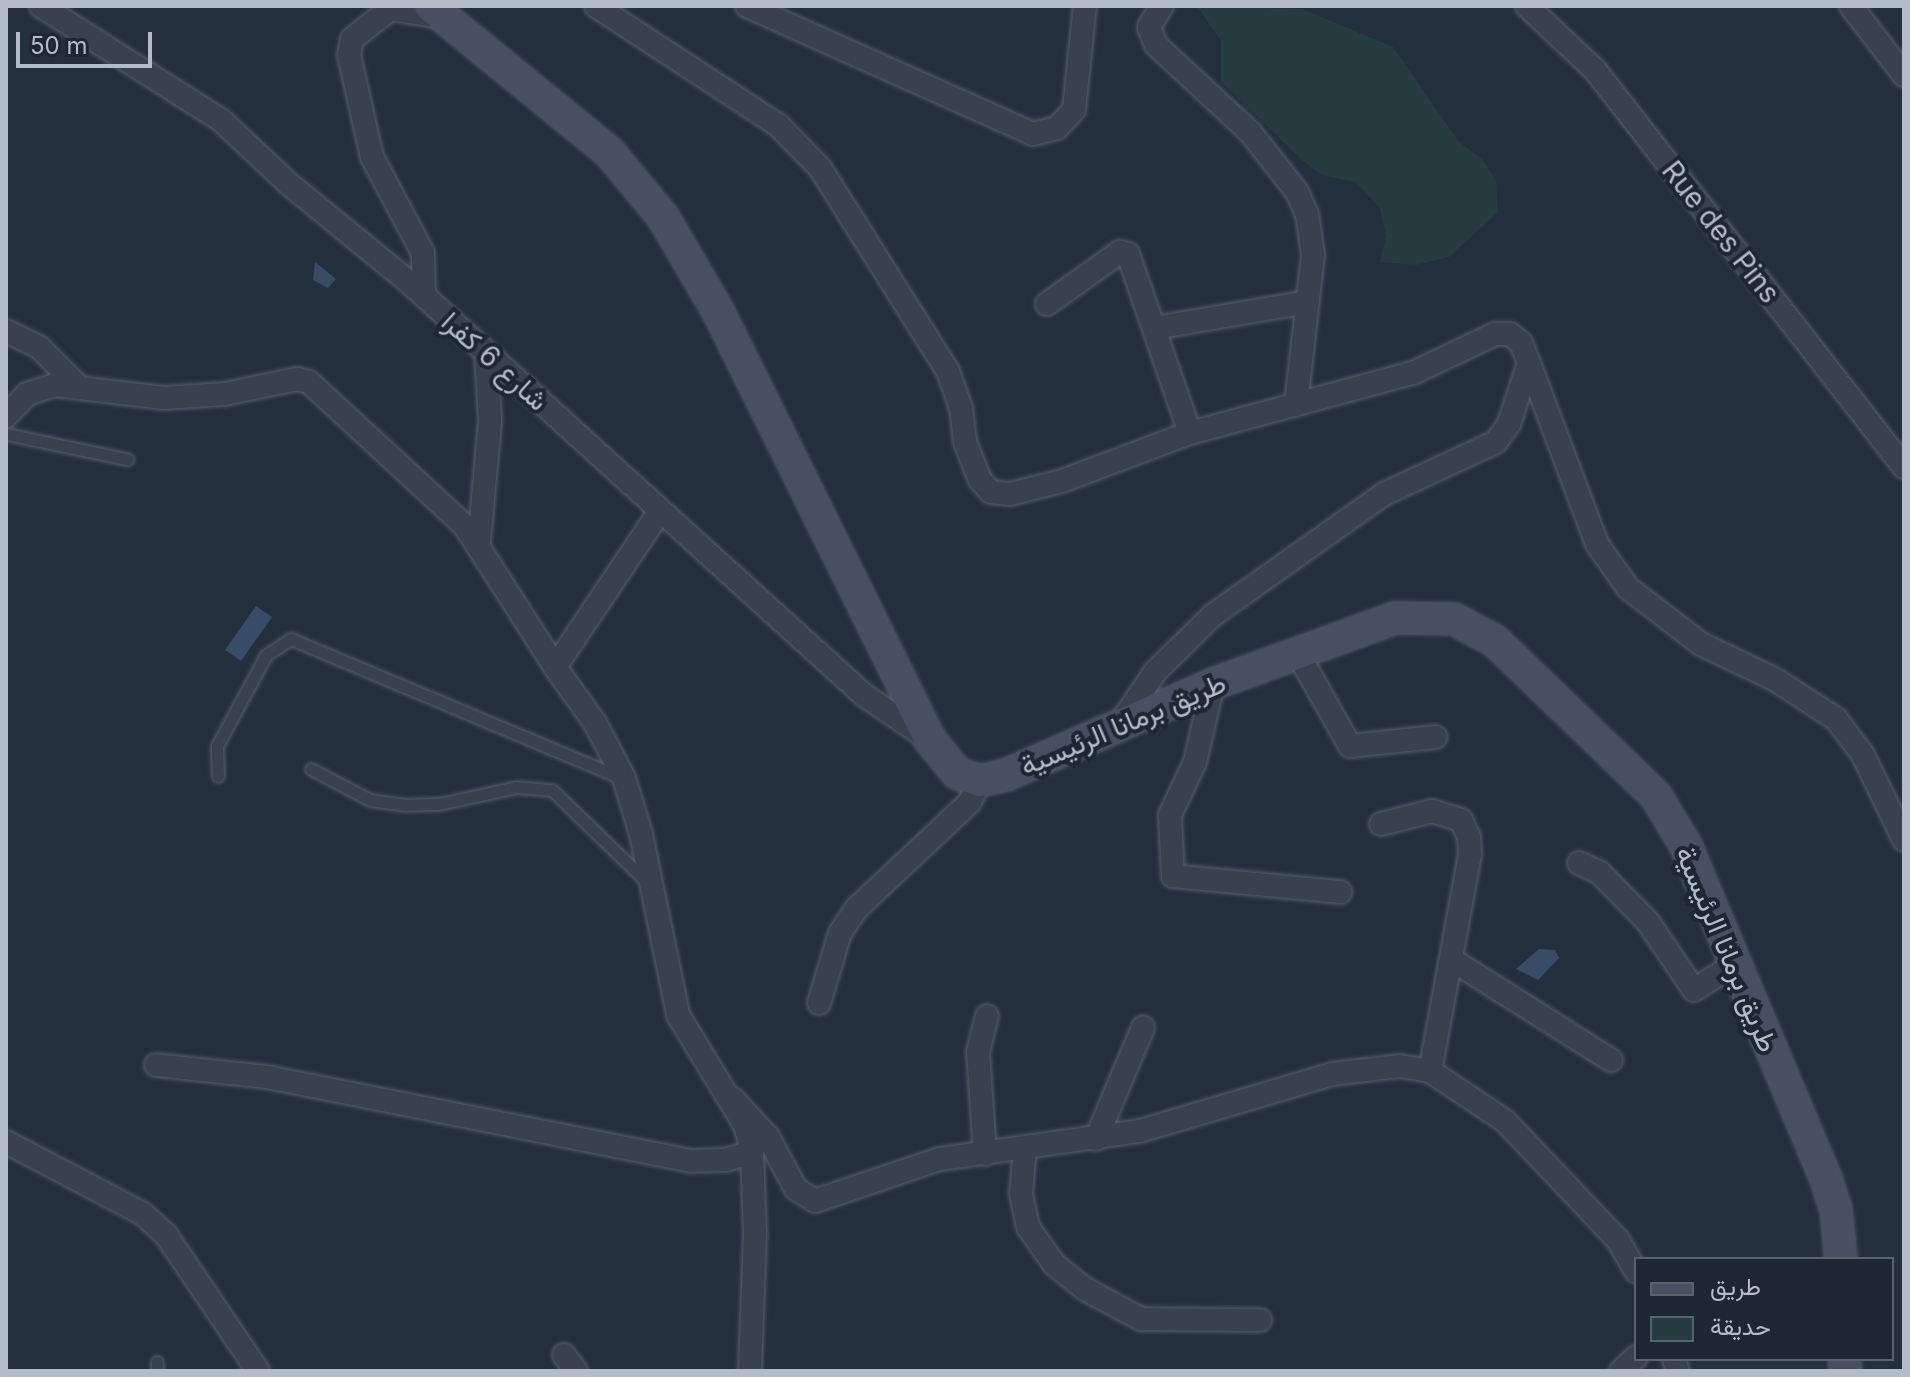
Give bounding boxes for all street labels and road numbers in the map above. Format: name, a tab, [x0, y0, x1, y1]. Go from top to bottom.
street label: Rue des Pins	[1655, 154, 1787, 310]
street label: شارع 6 كفرا	[435, 305, 555, 417]
street label: طريق برمانا الرئيسية	[1015, 666, 1231, 782]
street label: طريق برمانا الرئيسية	[1669, 841, 1785, 1057]

